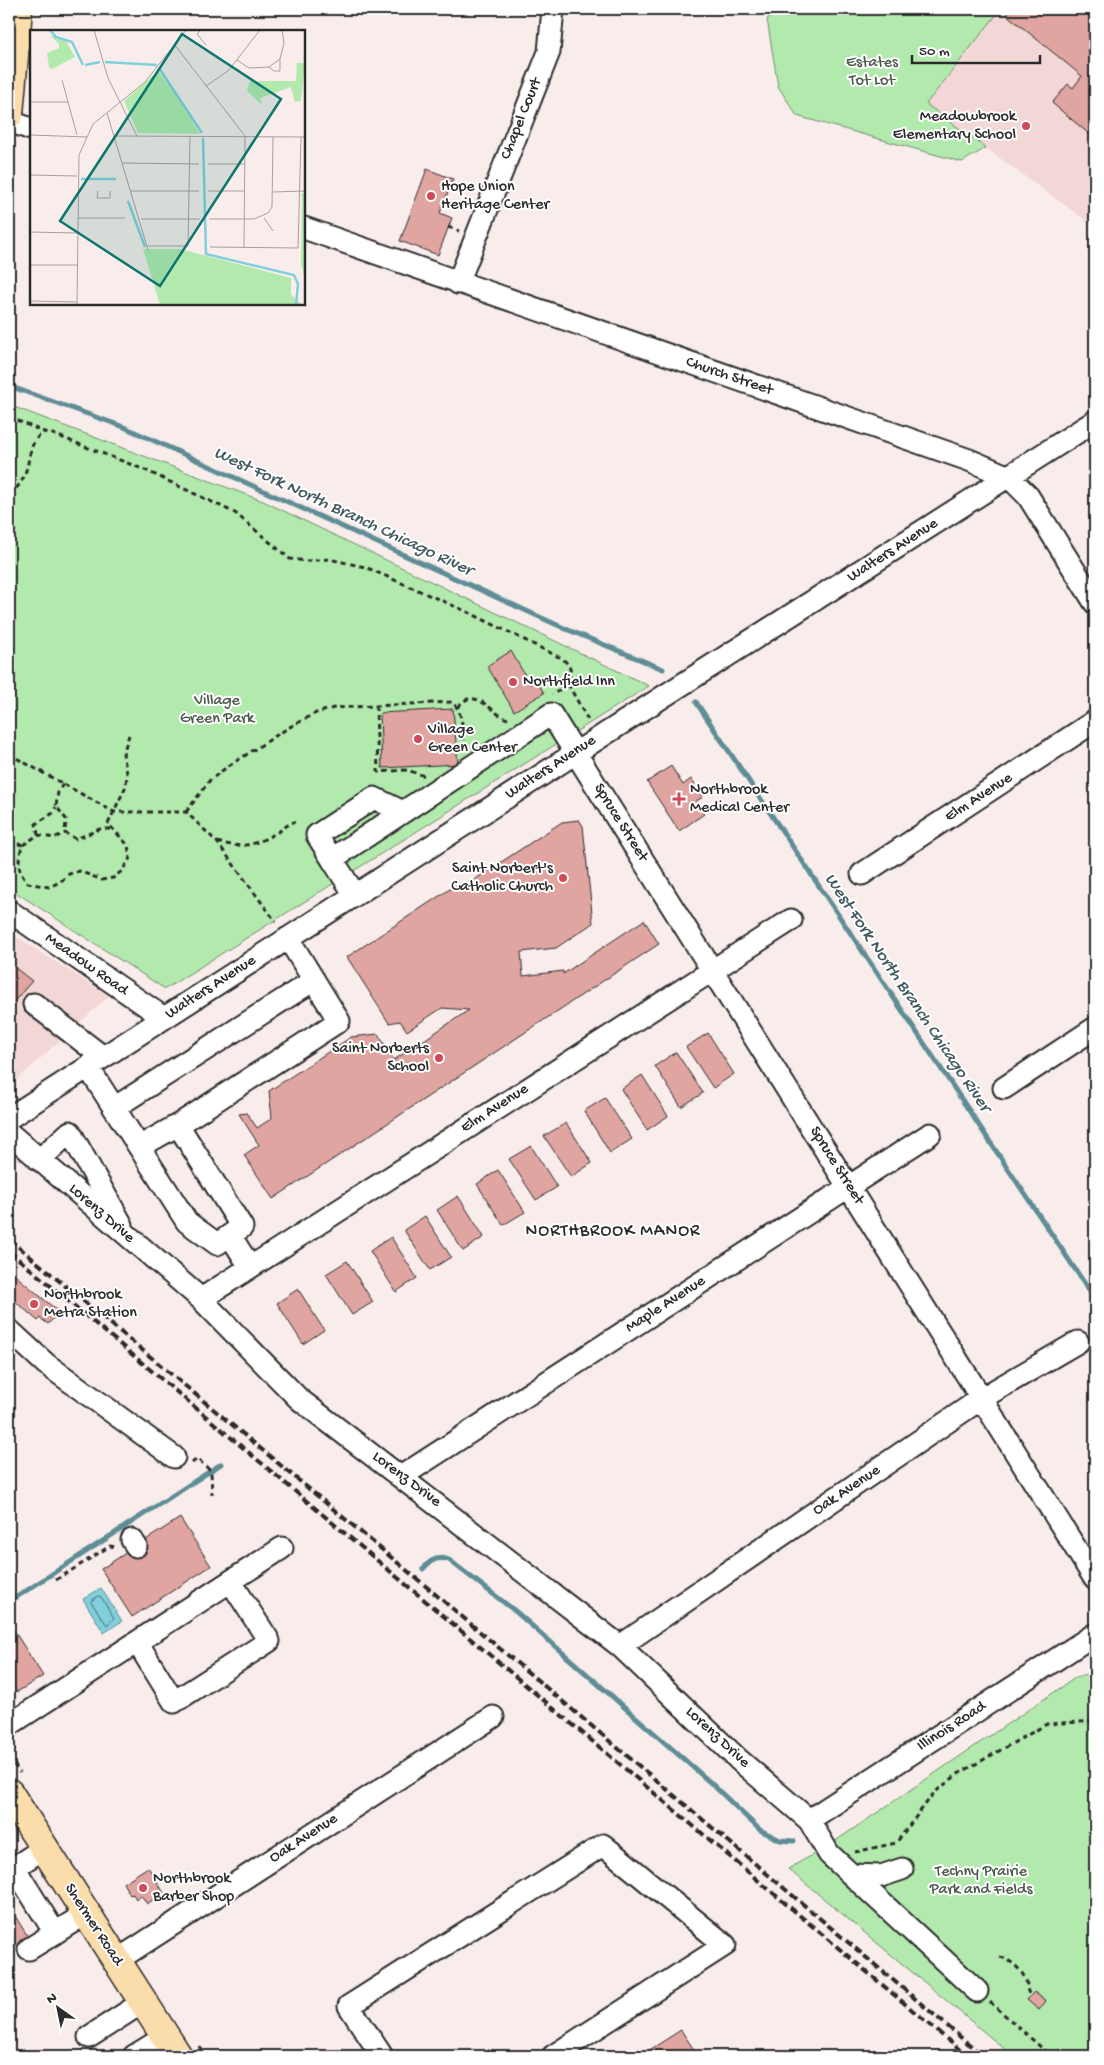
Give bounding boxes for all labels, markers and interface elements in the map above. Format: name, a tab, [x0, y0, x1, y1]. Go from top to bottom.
inset map	[30, 30, 305, 305]
scale bar	[912, 32, 1039, 64]
text: 50 m	[919, 43, 950, 61]
park label: Estates Tot Lot	[846, 54, 899, 91]
street label: Chapel Court	[497, 74, 548, 163]
place label: Meadowbrook Elementary School	[893, 108, 1018, 145]
marker: Meadowbrook Elementary School	[1020, 120, 1032, 132]
place label: Hope Union Heritage Center	[441, 178, 550, 215]
marker: Hope Union Heritage Center	[425, 190, 437, 202]
street label: Church Street	[683, 353, 776, 401]
water label: West Fork North Branch Chicago River	[210, 443, 479, 583]
street label: Walters Avenue	[844, 514, 943, 587]
place label: Northfield Inn	[523, 673, 615, 692]
marker: Northfield Inn	[507, 676, 519, 688]
park label: Village Green Park	[180, 692, 256, 729]
place label: Village Green Center	[427, 721, 518, 758]
street label: Walters Avenue	[502, 731, 601, 804]
marker: Village Green Center	[412, 733, 424, 745]
street label: Elm Avenue	[942, 769, 1017, 827]
street label: Spruce Street	[588, 780, 652, 867]
place label: Northbrook Medical Center	[690, 781, 790, 818]
marker: Northbrook Medical Center	[672, 792, 686, 806]
place label: Saint Norbert's Catholic Church	[451, 860, 554, 897]
water label: West Fork North Branch Chicago River	[819, 870, 997, 1119]
marker: Saint Norbert's Catholic Church	[557, 872, 569, 884]
street label: Meadow Road	[41, 929, 133, 1002]
street label: Walters Avenue	[162, 951, 261, 1024]
place label: Saint Norberts School	[332, 1040, 430, 1077]
marker: Saint Norberts School	[433, 1052, 445, 1064]
street label: Elm Avenue	[458, 1080, 533, 1138]
street label: Spruce Street	[804, 1123, 868, 1210]
street label: Lorenz Drive	[64, 1180, 139, 1248]
district label: NORTHBROOK MANOR	[526, 1221, 700, 1242]
street label: Maple Avenue	[622, 1272, 710, 1338]
place label: Northbrook Metra Station	[44, 1286, 137, 1323]
marker: Northbrook Metra Station	[28, 1298, 40, 1310]
street label: Lorenz Drive	[368, 1448, 445, 1513]
street label: Oak Avenue	[810, 1461, 885, 1521]
street label: Illinois Road	[914, 1697, 991, 1756]
street label: Lorenz Drive	[681, 1703, 754, 1773]
street label: Oak Avenue	[266, 1810, 342, 1868]
park label: Techny Prairie Park and Fields	[929, 1863, 1033, 1900]
place label: Northbrook Barber Shop	[152, 1870, 234, 1907]
street label: Shermer Road	[59, 1880, 127, 1971]
marker: Northbrook Barber Shop	[137, 1882, 149, 1894]
north arrow	[32, 1982, 82, 2032]
text: N	[44, 1990, 61, 2009]

